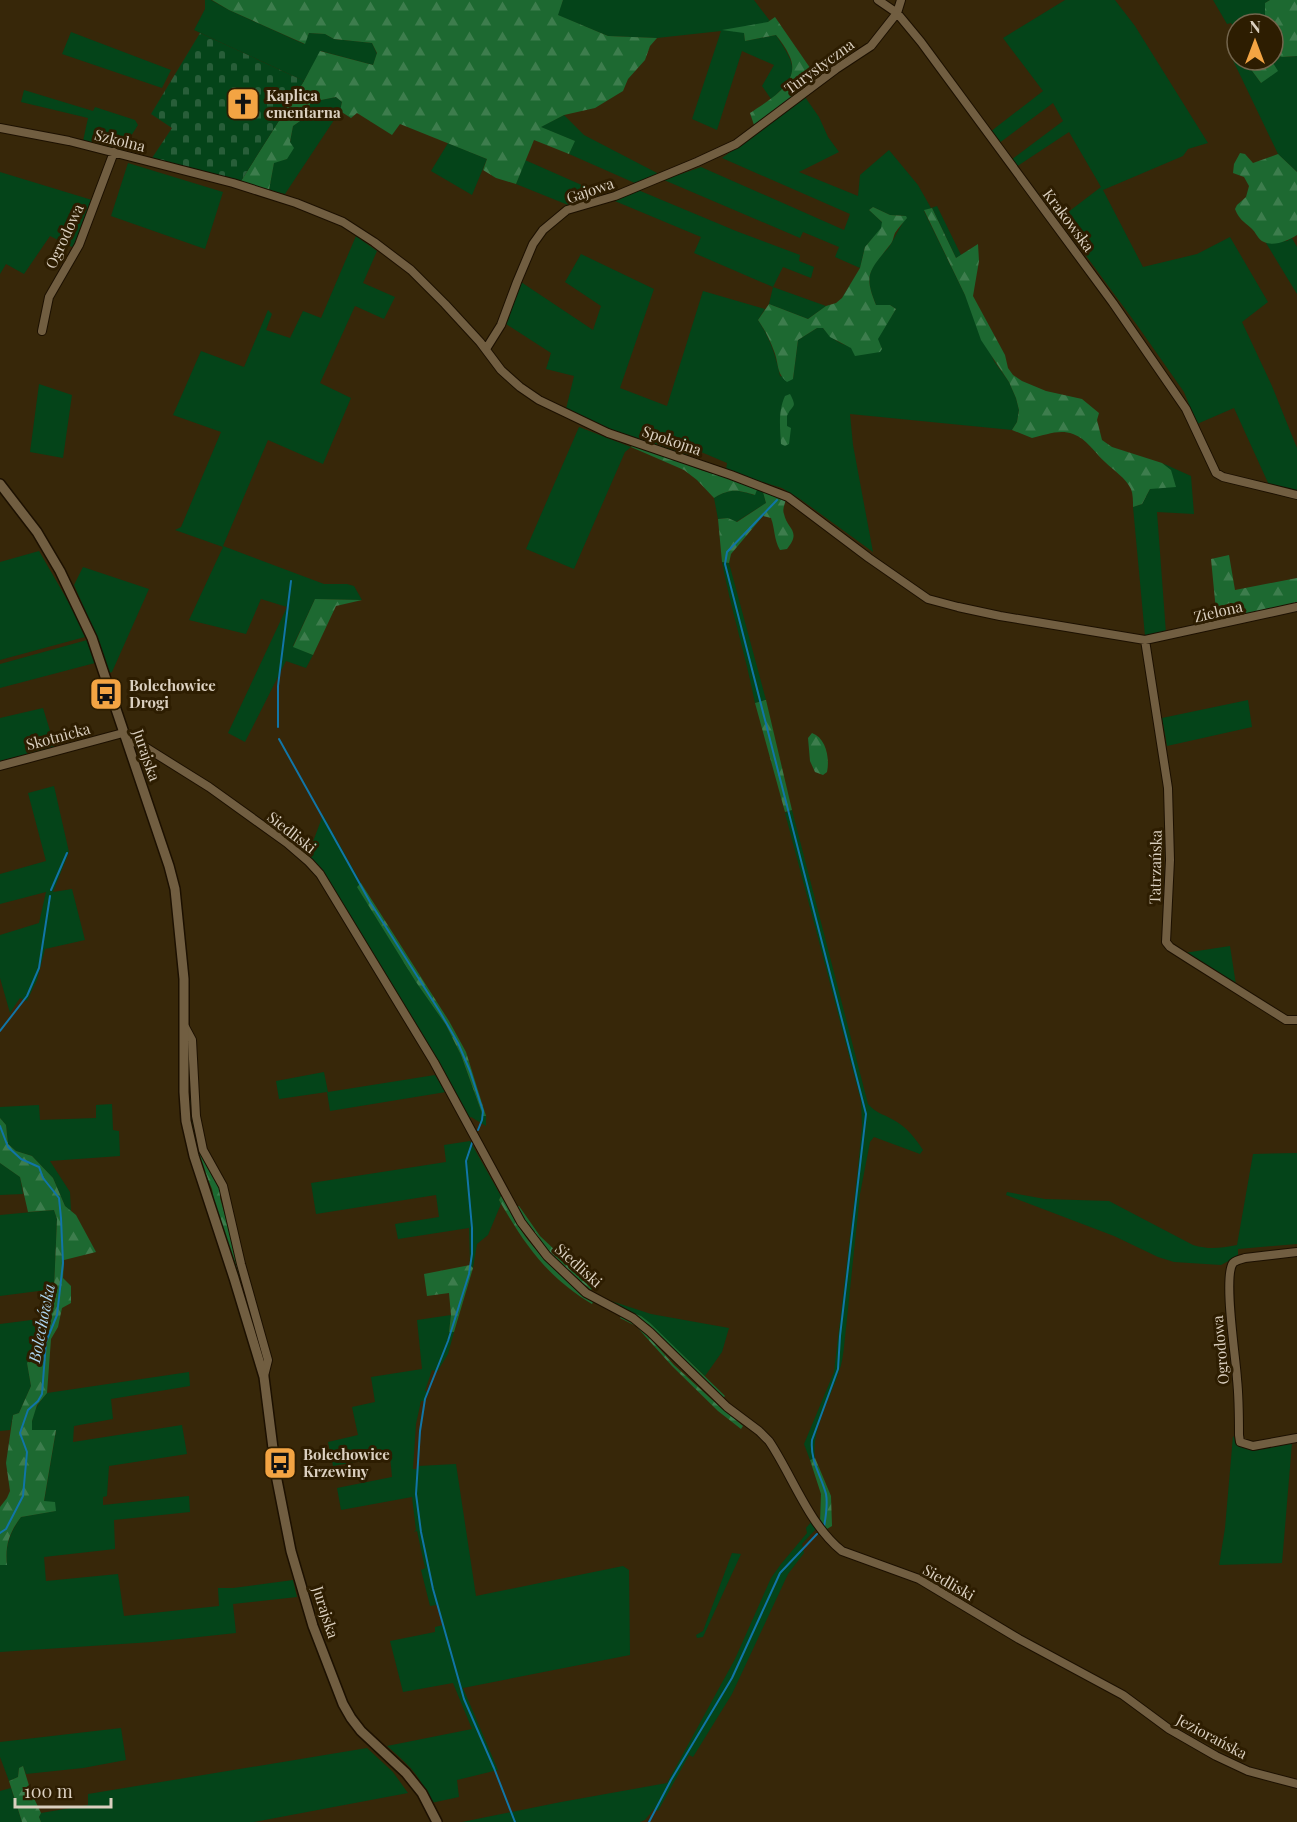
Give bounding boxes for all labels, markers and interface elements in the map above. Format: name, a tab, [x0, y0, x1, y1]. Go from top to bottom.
north arrow	[1225, 12, 1285, 72]
text: N	[1249, 16, 1261, 37]
street label: Turystyczna	[780, 34, 858, 98]
place label: Kaplica cmentarna	[266, 85, 341, 122]
church icon: Kaplica cmentarna	[225, 86, 261, 122]
street label: Szkolna	[92, 124, 148, 156]
street label: Gajowa	[564, 172, 617, 207]
street label: Krakowska	[1039, 185, 1099, 256]
street label: Ogrodowa	[40, 200, 88, 272]
street label: Spokojna	[640, 421, 705, 460]
street label: Zielona	[1192, 596, 1245, 626]
place label: Bolechowice Drogi	[129, 675, 216, 712]
bus stop icon: Bolechowice Drogi	[88, 676, 124, 712]
street label: Skotnicka	[24, 718, 93, 754]
street label: Jurajska	[128, 725, 165, 784]
street label: Siedliski	[263, 807, 321, 858]
street label: Tatrzańska	[1144, 829, 1166, 904]
street label: Siedliski	[551, 1239, 607, 1292]
water label: Bolechówka	[23, 1282, 59, 1365]
street label: Ogrodowa	[1207, 1314, 1233, 1385]
place label: Bolechowice Krzewiny	[303, 1444, 390, 1481]
bus stop icon: Bolechowice Krzewiny	[262, 1445, 298, 1481]
street label: Siedliski	[919, 1559, 979, 1605]
street label: Jurajska	[308, 1582, 344, 1641]
street label: Jeziorańska	[1172, 1709, 1251, 1763]
scale bar	[15, 1771, 111, 1809]
text: 100 m	[24, 1779, 73, 1803]

